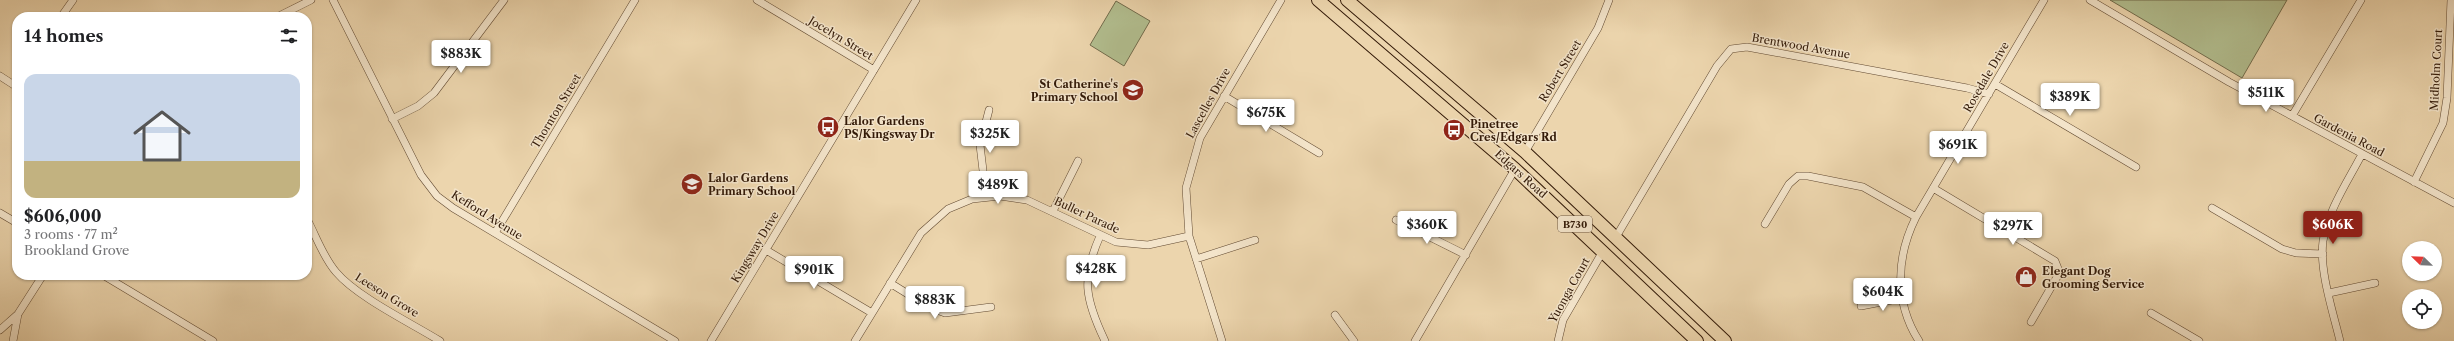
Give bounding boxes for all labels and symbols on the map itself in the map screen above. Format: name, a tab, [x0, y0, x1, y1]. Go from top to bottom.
street label: Jocelyn Street	[805, 12, 876, 63]
street label: Midholm Court	[2427, 29, 2445, 111]
street label: Brentwood Avenue	[1751, 30, 1851, 62]
street label: Robert Street	[1536, 37, 1584, 105]
street label: Rosedale Drive	[1960, 39, 2012, 115]
pin: $883K	[433, 40, 489, 74]
street label: Lascelles Drive	[1183, 65, 1233, 141]
street label: Thornton Street	[528, 71, 584, 151]
place label: St Catherine's Primary School	[1031, 77, 1118, 104]
school or university icon: St Catherine's Primary School	[1120, 77, 1146, 103]
pin: $511K	[2238, 79, 2294, 113]
pin: $389K	[2042, 83, 2098, 117]
pin: $675K	[1238, 99, 1294, 133]
street label: Gardenia Road	[2311, 110, 2387, 160]
bus stop icon: Lalor Gardens PS/Kingsway Dr	[815, 114, 841, 140]
place label: Lalor Gardens PS/Kingsway Dr	[844, 114, 935, 141]
bus stop icon: Pinetree Cres/Edgars Rd	[1441, 117, 1467, 143]
place label: Pinetree Cres/Edgars Rd	[1470, 117, 1558, 144]
pin: $325K	[962, 120, 1018, 154]
pin: $691K	[1930, 131, 1986, 165]
street label: Edgars Road	[1492, 147, 1550, 201]
school or university icon: Lalor Gardens Primary School	[679, 171, 705, 197]
place label: Lalor Gardens Primary School	[708, 171, 795, 198]
pin: $489K	[970, 171, 1026, 205]
street label: Kefford Avenue	[449, 187, 525, 243]
street label: Buller Parade	[1052, 194, 1122, 236]
street label: Kingsway Drive	[728, 209, 782, 285]
pin: $360K	[1399, 211, 1455, 245]
pin: $606K	[2305, 211, 2361, 245]
pin: $297K	[1985, 212, 2041, 246]
road number: B730	[1558, 216, 1592, 232]
north arrow	[2402, 241, 2442, 281]
pin: $428K	[1068, 255, 1124, 289]
street label: Yuonga Court	[1545, 255, 1593, 326]
pin: $901K	[786, 256, 842, 290]
shop icon: Elegant Dog Grooming Service	[2013, 264, 2039, 290]
place label: Elegant Dog Grooming Service	[2042, 264, 2145, 291]
street label: Leeson Grove	[353, 270, 421, 320]
pin: $604K	[1855, 278, 1911, 312]
pin: $883K	[907, 286, 963, 320]

